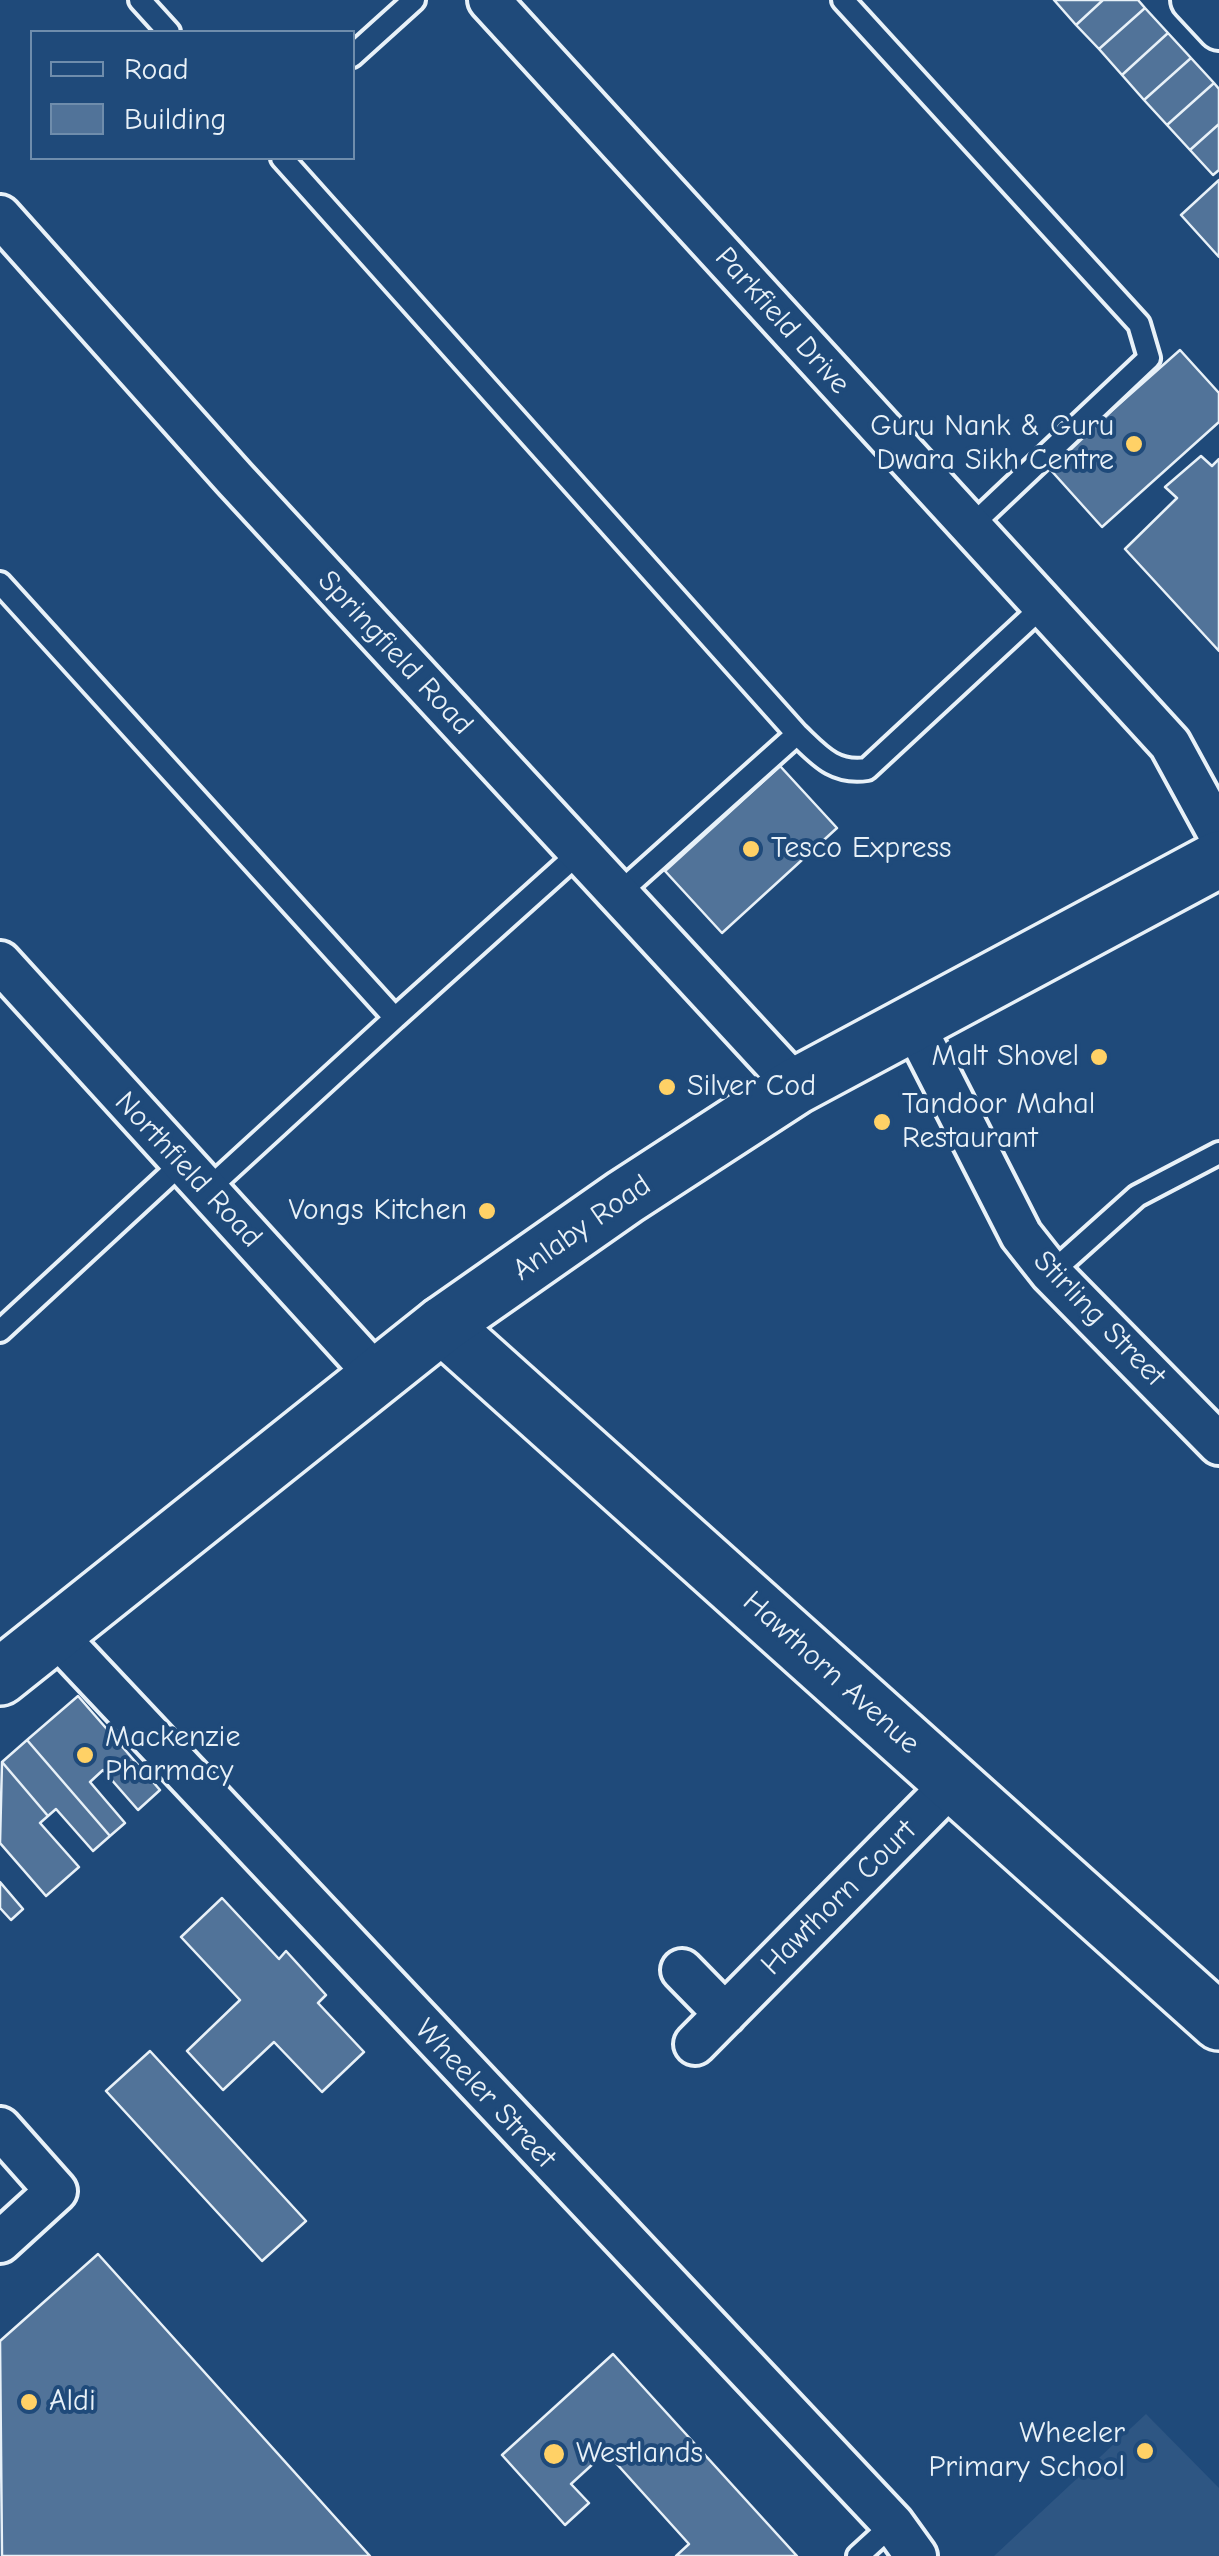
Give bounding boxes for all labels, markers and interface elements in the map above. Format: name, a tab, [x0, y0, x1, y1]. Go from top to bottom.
legend	[30, 30, 355, 160]
text: Road	[124, 52, 189, 87]
text: Building	[124, 102, 227, 137]
street label: Parkfield Drive	[707, 240, 857, 402]
place label: Guru Nank & Guru Dwara Sikh Centre	[870, 409, 1114, 480]
marker: Guru Nank & Guru Dwara Sikh Centre	[1123, 433, 1145, 455]
street label: Springfield Road	[310, 564, 480, 742]
place label: Tesco Express	[771, 831, 952, 867]
marker: Tesco Express	[740, 838, 762, 860]
place label: Malt Shovel	[931, 1039, 1079, 1075]
marker: Malt Shovel	[1088, 1046, 1110, 1068]
place label: Silver Cod	[687, 1069, 816, 1105]
marker: Silver Cod	[656, 1076, 678, 1098]
street label: Northfield Road	[107, 1085, 269, 1255]
place label: Tandoor Mahal Restaurant	[902, 1087, 1095, 1158]
marker: Tandoor Mahal Restaurant	[871, 1111, 893, 1133]
street label: Anlaby Road	[506, 1167, 658, 1289]
place label: Vongs Kitchen	[288, 1193, 467, 1229]
marker: Vongs Kitchen	[476, 1200, 498, 1222]
street label: Stirling Street	[1025, 1244, 1173, 1394]
street label: Hawthorn Avenue	[735, 1584, 927, 1762]
place label: Mackenzie Pharmacy	[105, 1720, 240, 1790]
marker: Mackenzie Pharmacy	[74, 1744, 96, 1766]
street label: Hawthorn Court	[754, 1813, 924, 1983]
street label: Wheeler Street	[407, 2012, 563, 2176]
place label: Aldi	[49, 2384, 96, 2420]
marker: Aldi	[18, 2391, 40, 2413]
place label: Wheeler Primary School	[928, 2416, 1125, 2486]
place label: Westlands	[576, 2436, 703, 2472]
marker: Wheeler Primary School	[1134, 2440, 1156, 2462]
marker: Westlands	[541, 2441, 567, 2467]

